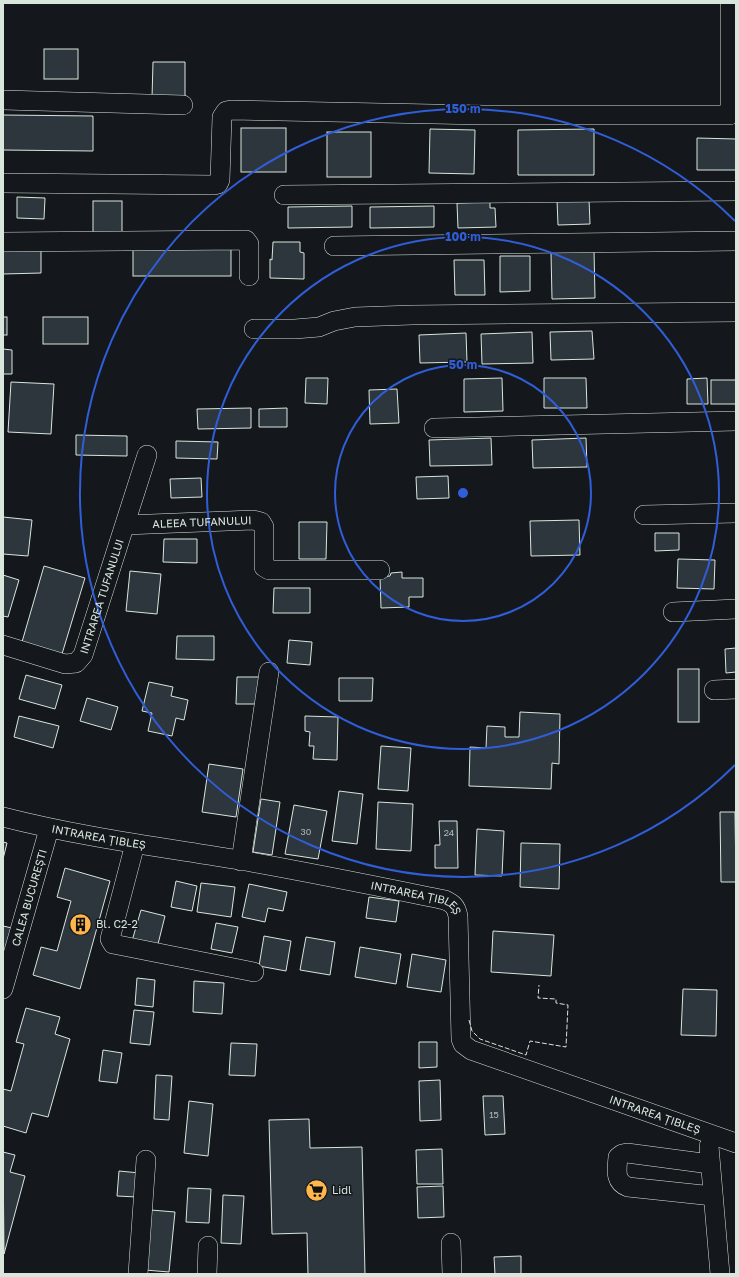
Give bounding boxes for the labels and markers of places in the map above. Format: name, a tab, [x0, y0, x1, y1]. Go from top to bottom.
centre of rings	[456, 486, 470, 500]
building icon: Bl. C2-2	[68, 911, 94, 937]
place label: Bl. C2-2	[96, 917, 138, 930]
supermarket icon: Lidl	[304, 1177, 330, 1203]
place label: Lidl	[332, 1183, 352, 1196]

